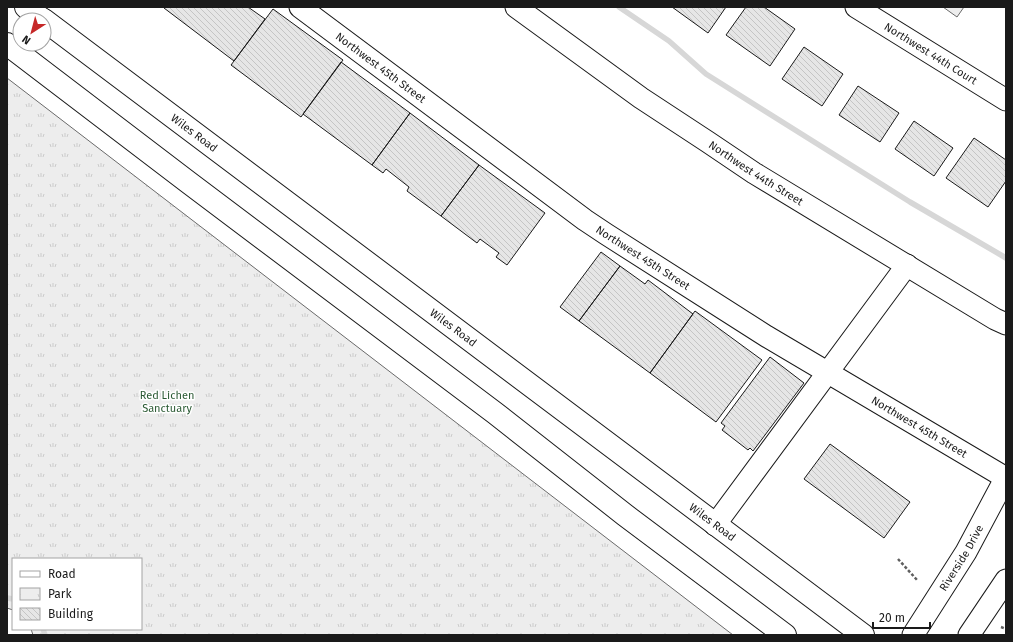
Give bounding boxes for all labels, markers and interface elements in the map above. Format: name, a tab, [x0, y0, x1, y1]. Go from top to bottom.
north arrow	[12, 12, 52, 52]
street label: Northwest 44th Court	[882, 20, 980, 87]
street label: Northwest 45th Street	[333, 30, 428, 105]
text: N	[20, 32, 33, 47]
street label: Wiles Road	[169, 111, 220, 155]
street label: Northwest 44th Street	[706, 138, 806, 208]
street label: Northwest 45th Street	[594, 223, 693, 292]
street label: Wiles Road	[428, 306, 479, 349]
park label: Red Lichen Sanctuary	[140, 389, 194, 415]
street label: Northwest 45th Street	[869, 393, 970, 460]
street label: Wiles Road	[687, 500, 738, 544]
street label: Riverside Drive	[936, 523, 986, 593]
legend	[12, 558, 142, 630]
text: Road	[48, 567, 76, 581]
text: Park	[48, 587, 72, 601]
scale bar	[873, 604, 930, 630]
text: Building	[48, 607, 94, 621]
text: 20 m	[879, 611, 905, 625]

